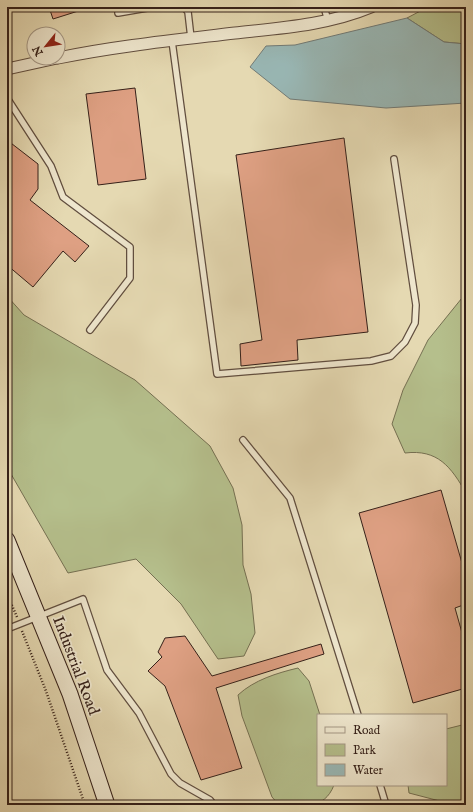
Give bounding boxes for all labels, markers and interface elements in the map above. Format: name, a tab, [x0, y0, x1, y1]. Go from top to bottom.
north arrow	[26, 26, 66, 66]
text: N	[30, 42, 47, 59]
street label: Industrial Road	[47, 613, 103, 718]
legend	[317, 714, 447, 786]
text: Road	[353, 723, 381, 738]
text: Park	[353, 743, 376, 758]
text: Water	[353, 763, 384, 778]

